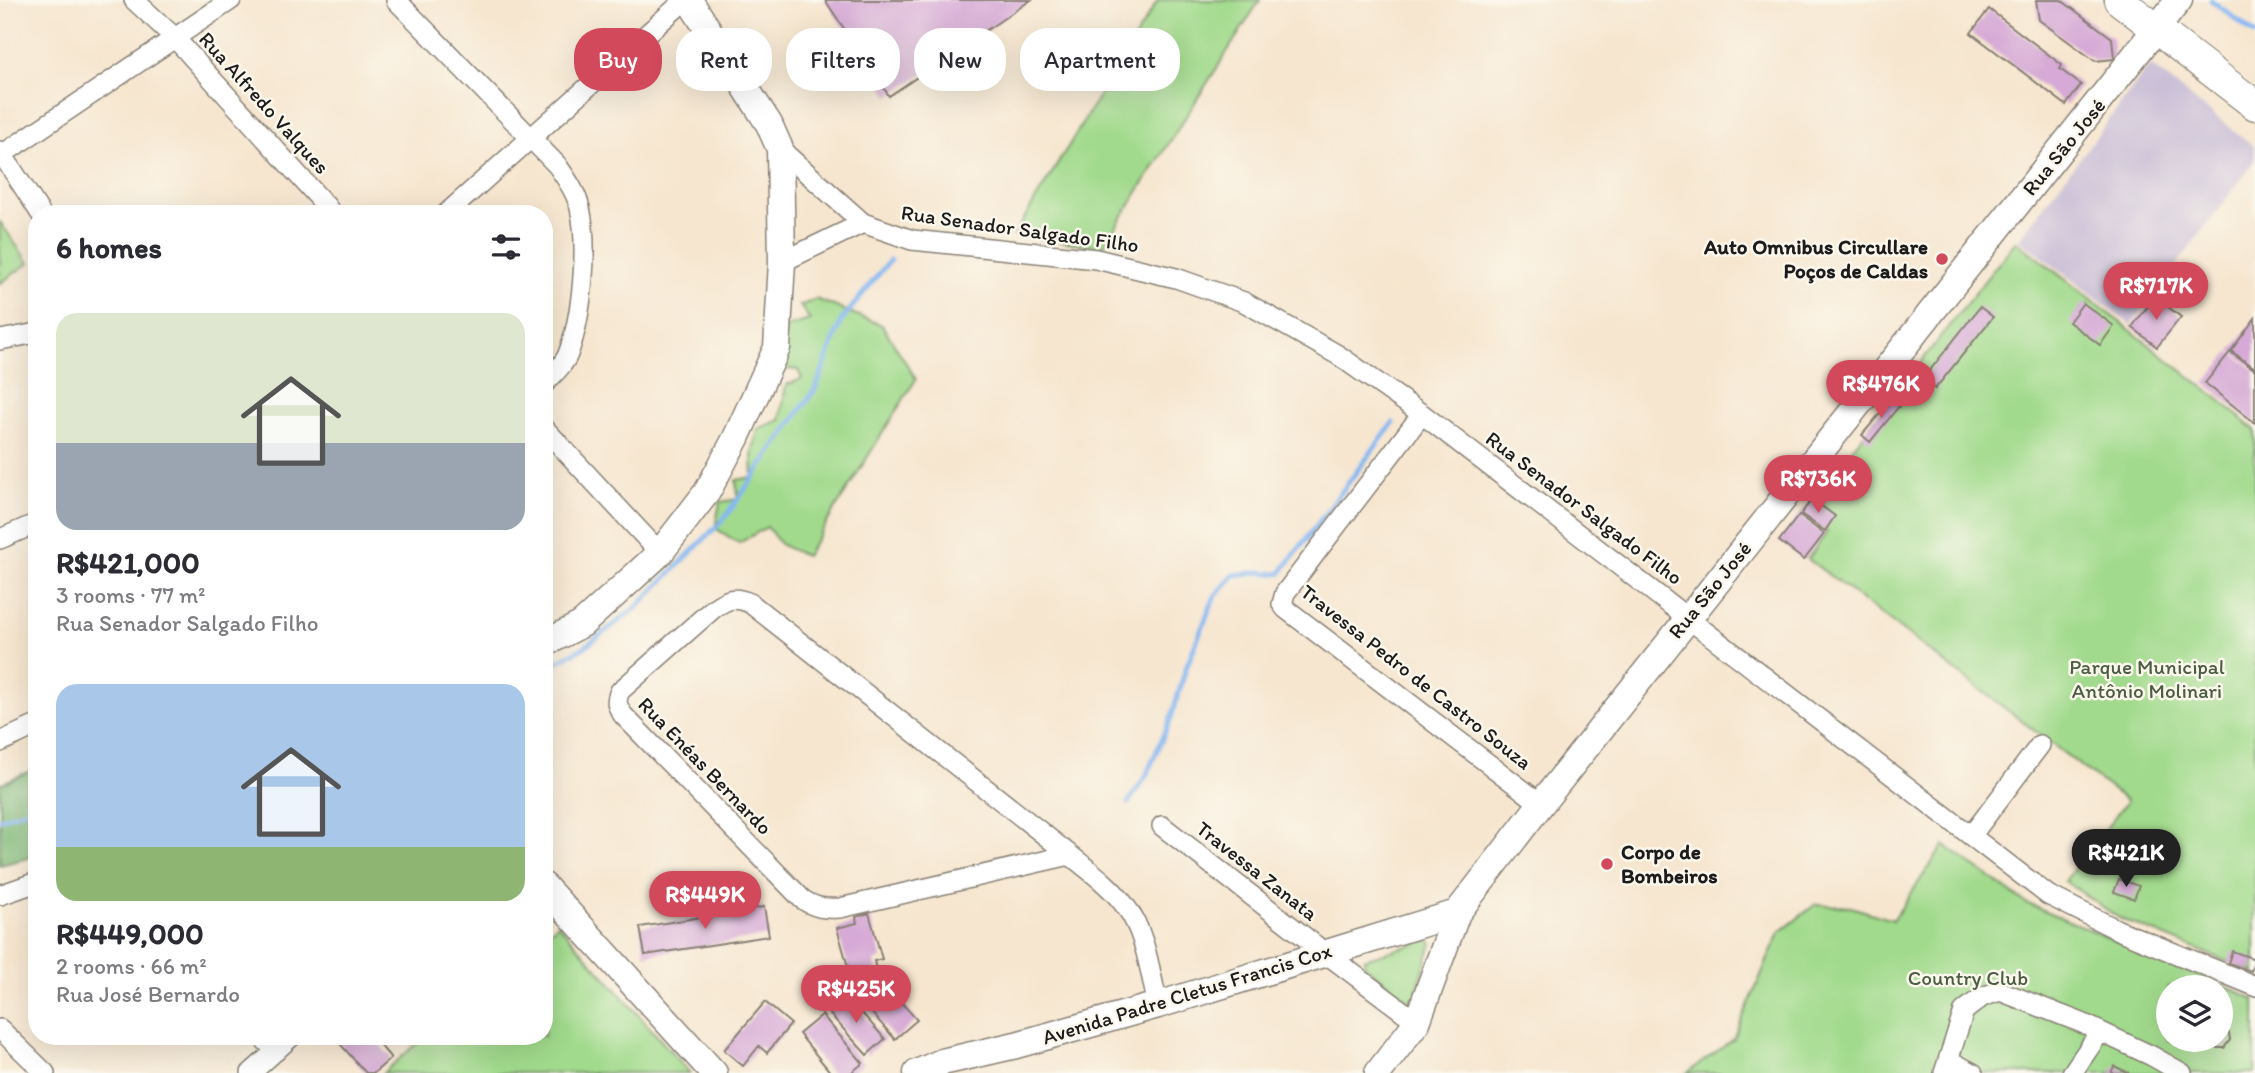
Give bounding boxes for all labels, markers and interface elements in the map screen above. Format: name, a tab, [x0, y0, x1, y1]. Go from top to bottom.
street label: Rua Alfredo Valques	[194, 26, 335, 179]
chip: Buy	[574, 28, 662, 91]
chip: Rent	[676, 28, 772, 91]
chip: Filters	[786, 28, 900, 91]
chip: New	[914, 28, 1006, 91]
chip: Apartment	[1020, 28, 1180, 91]
street label: Rua São José	[2017, 93, 2110, 200]
street label: Rua Senador Salgado Filho	[900, 199, 1140, 258]
icon: filters	[487, 228, 525, 266]
text: 6 homes	[56, 229, 162, 266]
place label: Auto Omnibus Circullare Poços de Caldas	[1703, 234, 1928, 284]
marker: Auto Omnibus Circullare Poços de Caldas	[1934, 251, 1950, 267]
pin: R$717K	[2099, 262, 2213, 322]
text: R$717K	[2119, 271, 2193, 299]
icon: home	[228, 358, 354, 484]
pin: R$476K	[1824, 360, 1938, 420]
text: R$476K	[1842, 369, 1920, 397]
street label: Rua Senador Salgado Filho	[1481, 426, 1688, 590]
pin: R$736K	[1761, 456, 1875, 515]
text: R$736K	[1780, 464, 1856, 492]
street label: Rua São José	[1663, 536, 1756, 643]
text: R$421,000	[56, 544, 200, 581]
street label: Travessa Pedro de Castro Souza	[1296, 579, 1537, 774]
text: 3 rooms · 77 m²	[56, 581, 206, 609]
text: Rua Senador Salgado Filho	[56, 609, 318, 637]
park label: Parque Municipal Antônio Molinari	[2069, 654, 2225, 703]
street label: Rua Enéas Bernardo	[633, 692, 778, 840]
icon: home	[228, 729, 354, 855]
street label: Travessa Zanata	[1192, 816, 1323, 926]
pin: R$421K	[2069, 830, 2183, 889]
text: R$421K	[2088, 838, 2164, 866]
place label: Corpo de Bombeiros	[1621, 839, 1718, 888]
marker: Corpo de Bombeiros	[1599, 856, 1615, 872]
pin: R$449K	[648, 872, 762, 931]
text: R$449K	[665, 880, 745, 908]
text: R$449,000	[56, 915, 204, 952]
street label: Avenida Padre Cletus Francis Cox	[1039, 937, 1335, 1049]
text: 2 rooms · 66 m²	[56, 952, 207, 980]
pin: R$425K	[799, 965, 913, 1025]
park label: Country Club	[1908, 965, 2028, 990]
text: R$425K	[817, 974, 895, 1002]
map controls	[2156, 975, 2233, 1052]
button: layers	[2156, 975, 2233, 1052]
text: Rua José Bernardo	[56, 980, 240, 1008]

